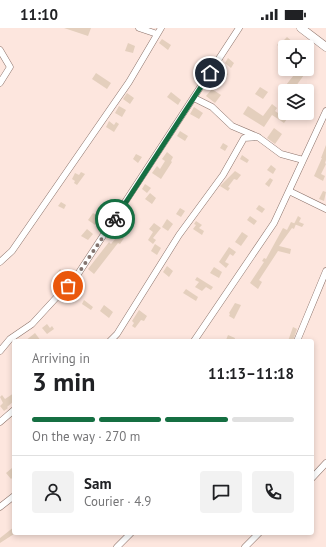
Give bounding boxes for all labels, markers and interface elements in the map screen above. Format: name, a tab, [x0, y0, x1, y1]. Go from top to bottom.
text: 11:10	[20, 5, 58, 24]
map controls	[278, 40, 314, 120]
button: locate	[278, 40, 314, 76]
pin	[193, 56, 227, 90]
icon: home	[199, 62, 221, 84]
button: layers	[278, 84, 314, 120]
courier	[95, 199, 135, 239]
icon: bike	[104, 208, 126, 230]
pin	[51, 269, 85, 303]
icon: bag	[57, 275, 79, 297]
text: Arriving in	[32, 350, 90, 367]
text: 11:13–11:18	[208, 364, 294, 383]
text: 3 min	[32, 365, 95, 398]
text: On the way · 270 m	[32, 428, 140, 445]
button: person	[32, 471, 74, 513]
button: chat	[200, 471, 242, 513]
button: phone	[252, 471, 294, 513]
text: Sam	[84, 474, 111, 493]
text: Courier · 4.9	[84, 493, 151, 510]

